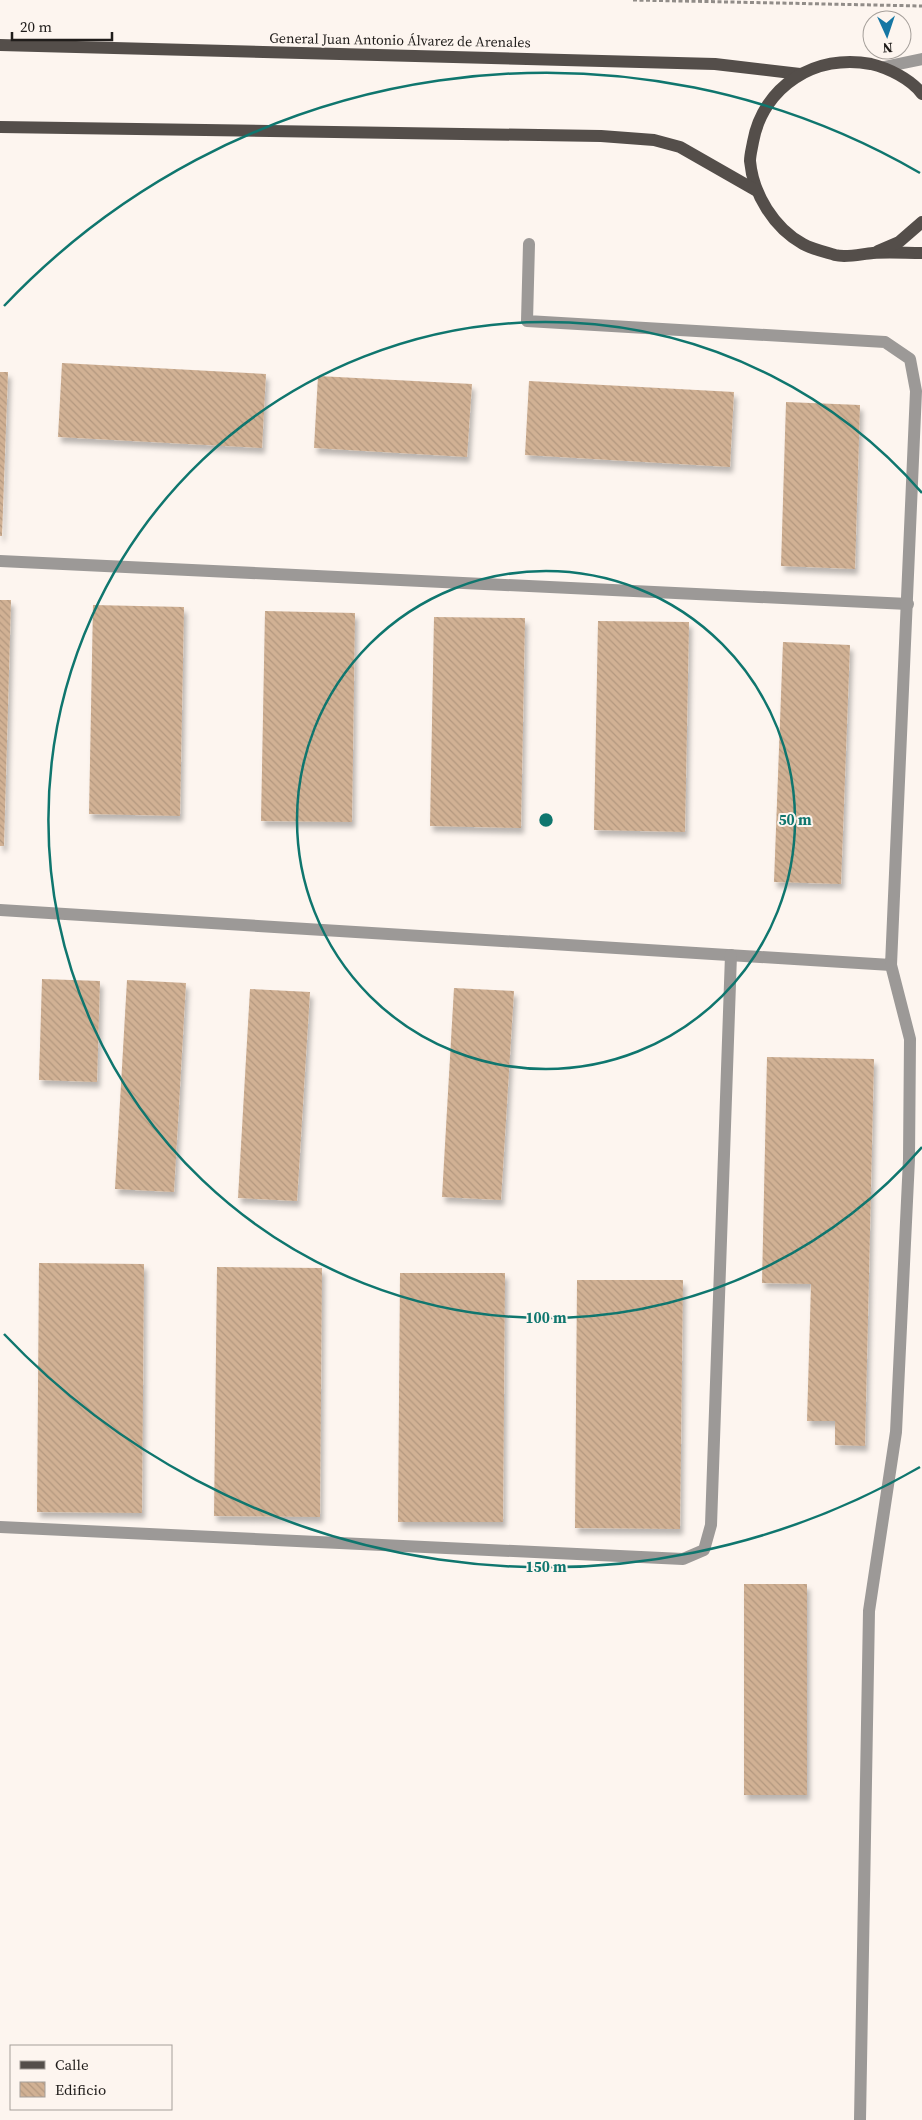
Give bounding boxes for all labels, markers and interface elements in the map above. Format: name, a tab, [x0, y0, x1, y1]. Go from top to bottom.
scale bar	[12, 10, 112, 42]
north arrow	[862, 10, 912, 60]
text: 20 m	[20, 16, 52, 37]
street label: General Juan Antonio Álvarez de Arenales	[269, 28, 531, 52]
text: N	[882, 38, 893, 58]
text: 50 m	[778, 809, 812, 830]
centre of rings	[537, 811, 555, 829]
text: 100 m	[525, 1307, 567, 1328]
text: 150 m	[525, 1556, 567, 1577]
legend	[10, 2045, 172, 2110]
text: Calle	[55, 2054, 89, 2075]
text: Edificio	[55, 2079, 106, 2100]

